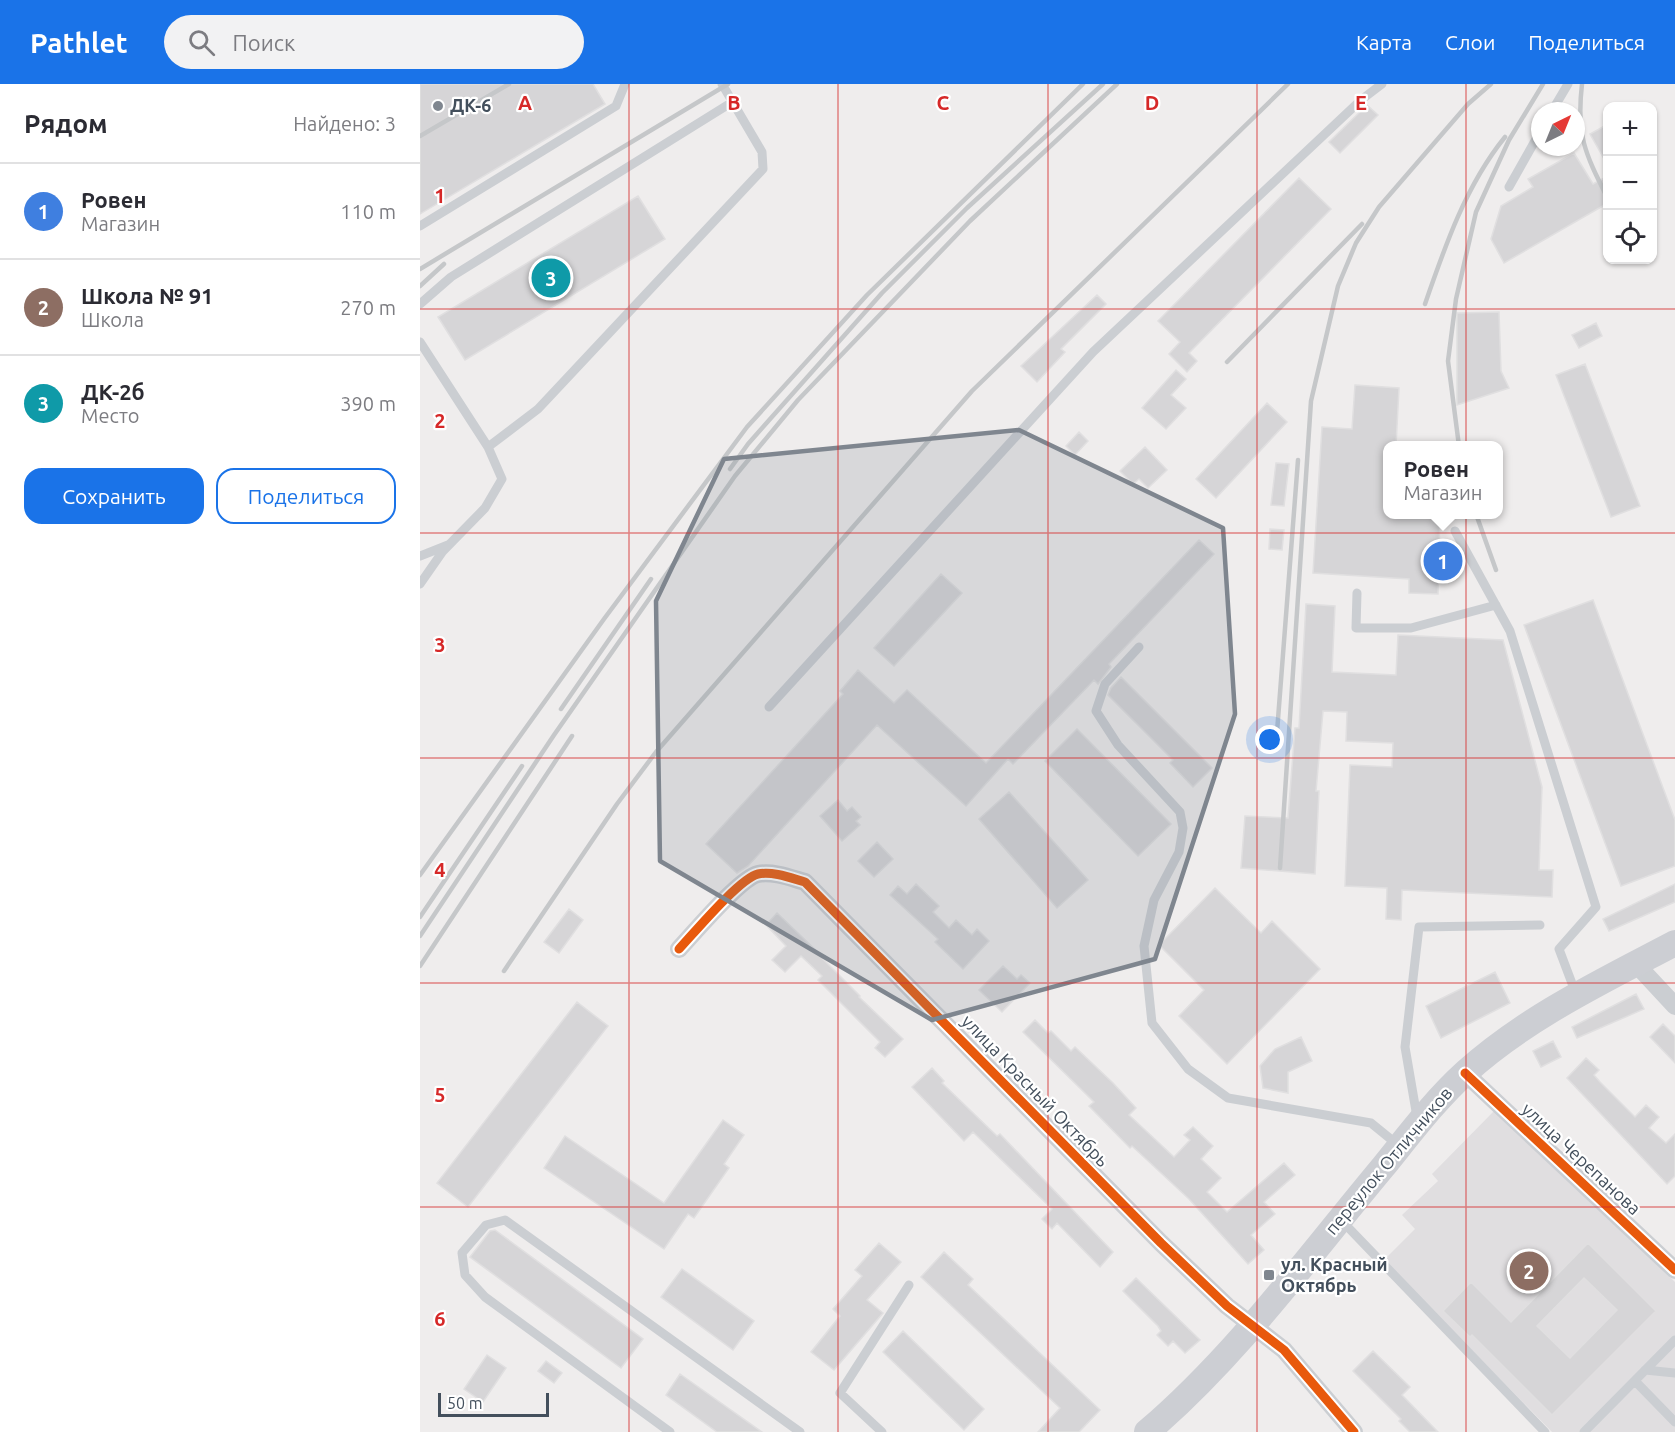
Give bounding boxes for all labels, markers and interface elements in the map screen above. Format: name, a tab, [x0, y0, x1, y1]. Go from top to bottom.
search box	[164, 15, 584, 69]
icon: search	[185, 26, 218, 59]
text: Pathlet	[30, 27, 128, 58]
text: Поиск	[233, 30, 295, 55]
text: Карта	[1356, 30, 1412, 54]
text: Слои	[1445, 30, 1495, 54]
text: Поделиться	[1528, 30, 1645, 54]
text: A	[518, 91, 532, 114]
text: B	[727, 91, 741, 114]
text: C	[937, 91, 950, 114]
text: D	[1145, 91, 1159, 114]
text: E	[1355, 91, 1367, 114]
place label: ДК-6	[450, 95, 491, 115]
marker: ДК-6	[431, 99, 445, 113]
north arrow	[1531, 102, 1585, 156]
map controls	[1603, 102, 1657, 264]
button: +	[1603, 102, 1657, 156]
text: Рядом	[24, 109, 108, 138]
text: Найдено: 3	[293, 112, 396, 135]
button: −	[1603, 156, 1657, 210]
text: 1	[434, 184, 446, 207]
text: Ровен	[81, 187, 146, 212]
text: 1	[38, 200, 49, 223]
text: 110 m	[340, 200, 396, 223]
button: locate	[1603, 210, 1657, 264]
text: Магазин	[81, 212, 160, 235]
pin: 3	[532, 256, 570, 300]
text: Школа № 91	[81, 283, 214, 308]
text: 2	[38, 296, 49, 319]
text: 270 m	[340, 296, 396, 319]
text: Школа	[81, 308, 144, 331]
text: ДК-2б	[81, 379, 145, 404]
text: 3	[38, 392, 49, 415]
text: 390 m	[340, 392, 396, 415]
text: Место	[81, 404, 140, 427]
text: 2	[434, 409, 446, 432]
popup	[1383, 441, 1503, 519]
text: Ровен	[1403, 456, 1469, 481]
button: Сохранить	[24, 468, 204, 524]
button: Поделиться	[216, 468, 396, 524]
text: Магазин	[1403, 481, 1483, 504]
pin: 1	[1424, 538, 1462, 584]
text: 3	[434, 633, 446, 656]
your location	[1255, 725, 1284, 754]
text: 4	[434, 858, 446, 881]
street label: улица Красный Октябрь	[958, 1011, 1113, 1170]
text: 5	[434, 1083, 446, 1106]
street label: переулок Отличников	[1321, 1083, 1456, 1238]
street label: улица Черепанова	[1518, 1098, 1645, 1218]
pin: 2	[1510, 1248, 1548, 1294]
place label: ул. Красный Октябрь	[1281, 1254, 1388, 1295]
marker: ул. Красный Октябрь	[1262, 1268, 1276, 1282]
text: 6	[434, 1307, 446, 1330]
scale bar	[438, 1390, 549, 1418]
text: 50 m	[447, 1394, 483, 1412]

